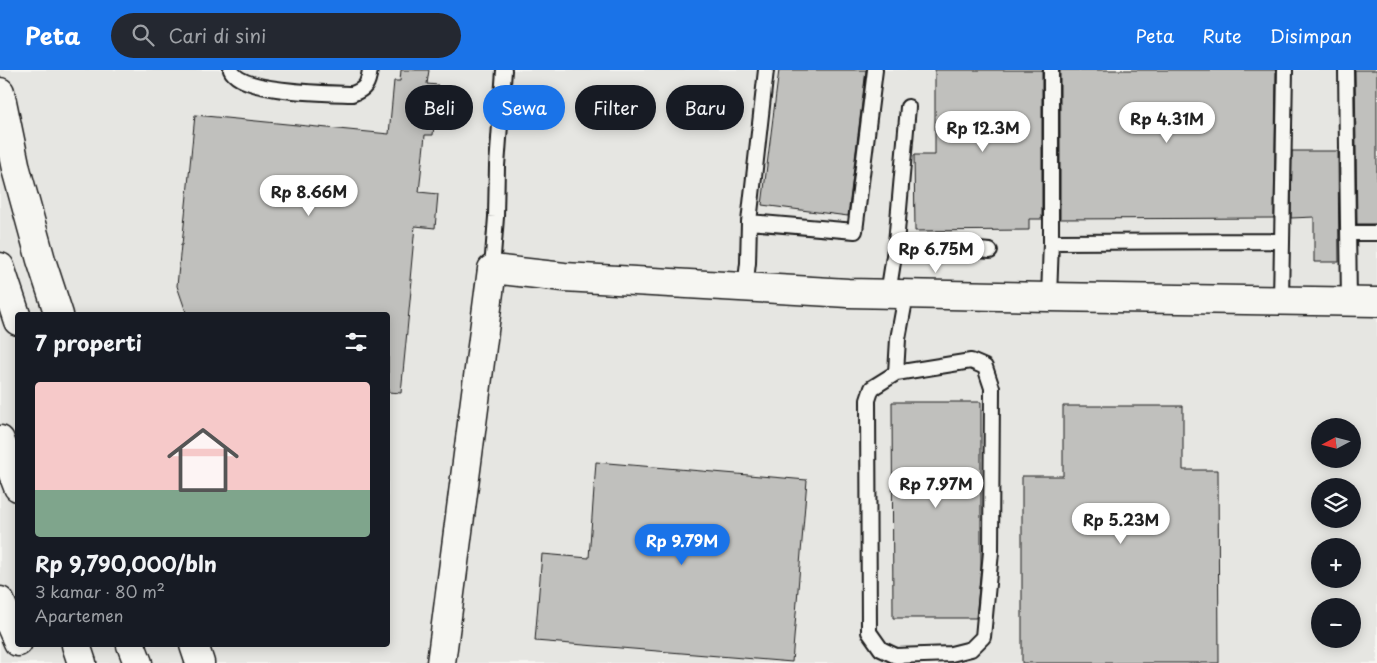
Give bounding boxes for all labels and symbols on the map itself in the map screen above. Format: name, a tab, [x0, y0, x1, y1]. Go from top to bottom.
pin: Rp 4.31M	[1115, 102, 1219, 144]
pin: Rp 12.3M	[931, 111, 1035, 153]
pin: Rp 8.66M	[257, 174, 361, 217]
pin: Rp 6.75M	[884, 232, 988, 274]
north arrow	[1311, 418, 1361, 468]
pin: Rp 7.97M	[884, 466, 988, 509]
pin: Rp 5.23M	[1069, 502, 1173, 545]
pin: Rp 9.79M	[630, 524, 734, 566]

